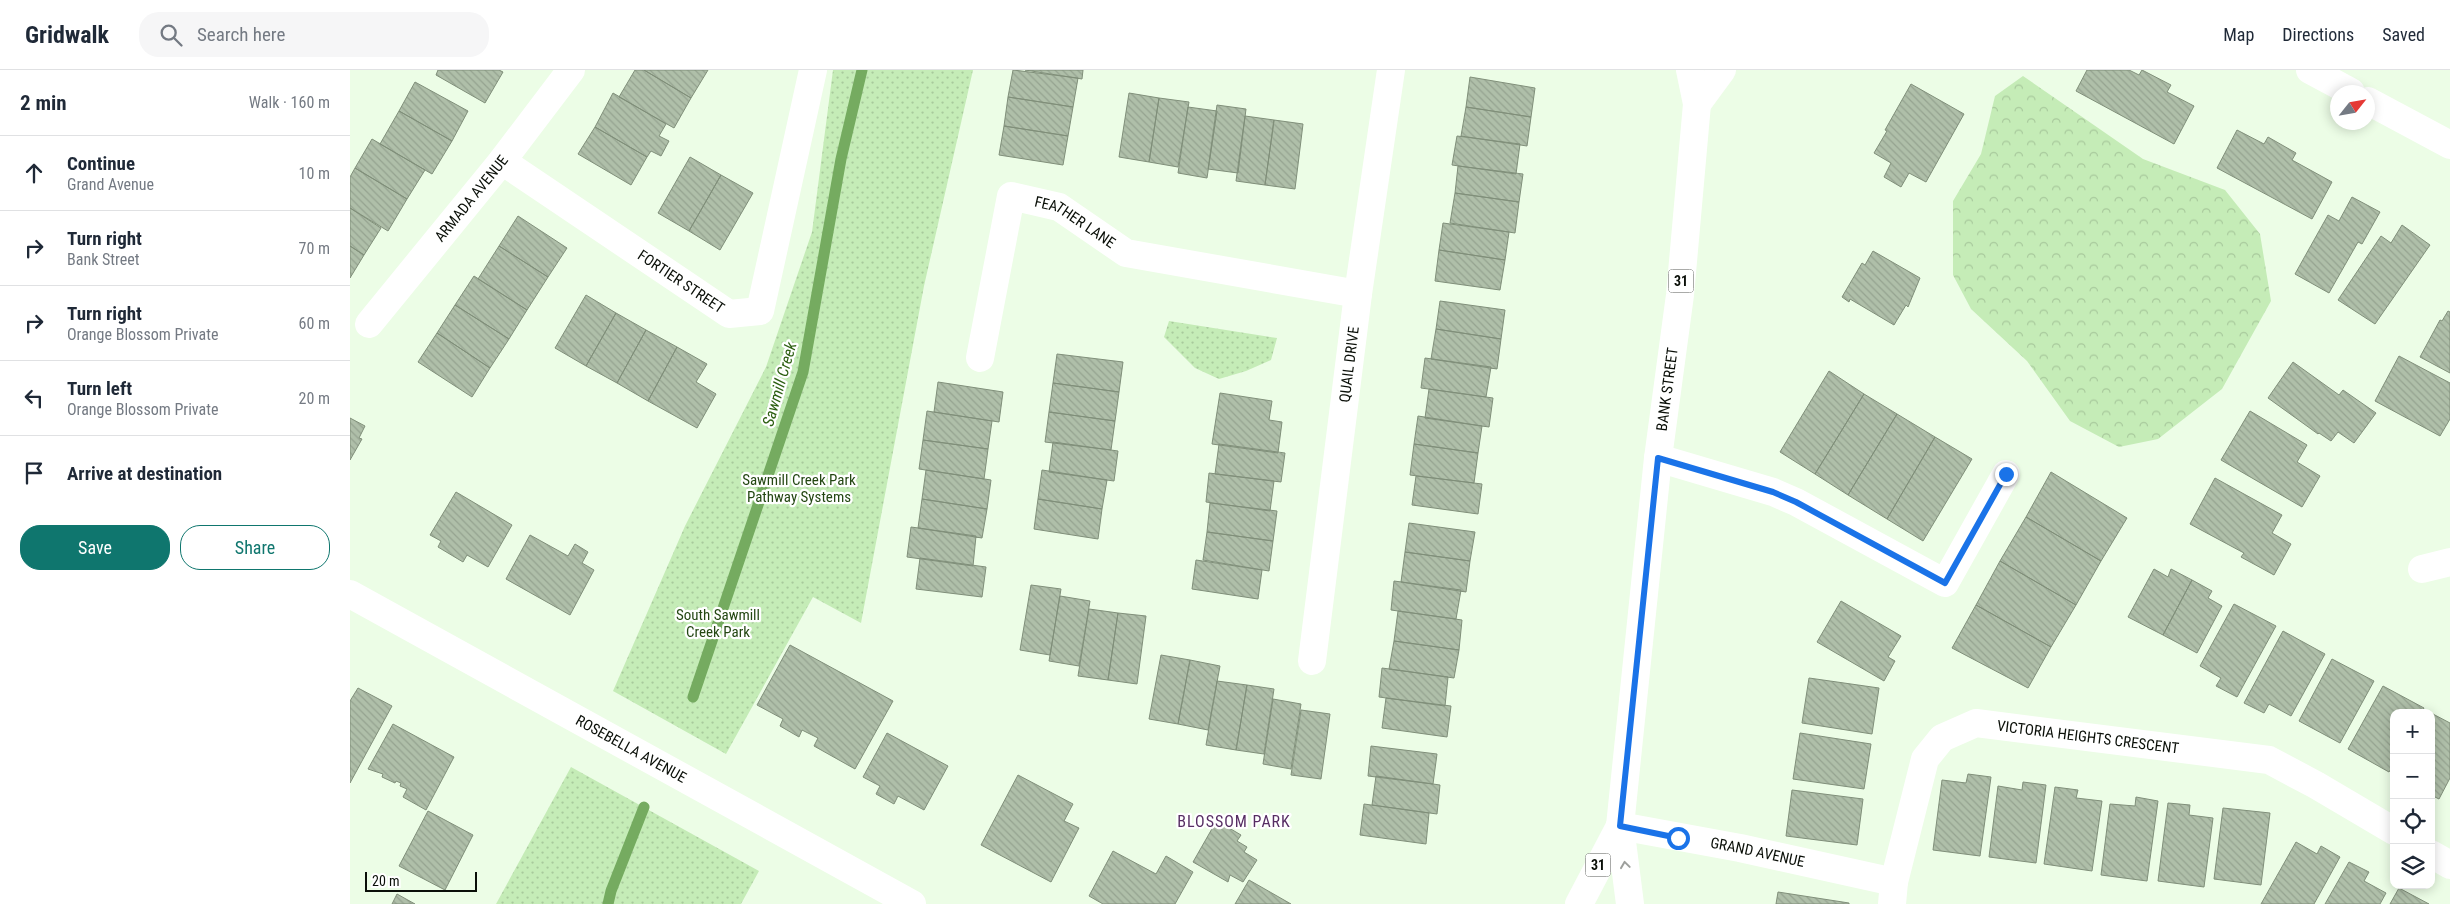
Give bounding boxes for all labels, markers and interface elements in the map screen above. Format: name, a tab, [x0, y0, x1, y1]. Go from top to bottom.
search box	[139, 12, 489, 57]
text: Gridwalk	[25, 21, 109, 49]
icon: search	[157, 21, 185, 49]
text: Search here	[197, 23, 285, 46]
text: Map	[2223, 24, 2254, 45]
text: Directions	[2282, 24, 2354, 45]
text: Saved	[2382, 24, 2425, 45]
north arrow	[2330, 85, 2375, 130]
text: 2 min	[20, 91, 67, 115]
text: Walk · 160 m	[249, 93, 330, 112]
text: Continue	[67, 152, 135, 175]
street label: ARMADA AVENUE	[431, 152, 512, 245]
icon: ahead	[20, 159, 48, 187]
text: 10 m	[298, 164, 330, 183]
text: Grand Avenue	[67, 175, 154, 194]
street label: FEATHER LANE	[1033, 193, 1119, 252]
text: Turn right	[67, 227, 142, 250]
icon: right	[20, 234, 48, 262]
text: 70 m	[298, 239, 330, 258]
street label: FORTIER STREET	[634, 246, 728, 317]
text: Bank Street	[67, 250, 140, 269]
road number: 31	[1668, 270, 1694, 292]
text: Turn right	[67, 302, 142, 325]
icon: right	[20, 309, 48, 337]
text: 60 m	[298, 314, 330, 333]
text: Orange Blossom Private	[67, 325, 218, 344]
street label: QUAIL DRIVE	[1336, 325, 1363, 403]
water label: Sawmill Creek	[758, 339, 801, 428]
street label: BANK STREET	[1653, 346, 1682, 432]
text: Turn left	[67, 377, 132, 400]
icon: left	[20, 384, 48, 412]
text: 20 m	[298, 389, 330, 408]
text: Orange Blossom Private	[67, 400, 218, 419]
icon: arrive	[20, 459, 48, 487]
text: Arrive at destination	[67, 462, 222, 485]
route end	[1995, 463, 2018, 486]
park label: Sawmill Creek Park Pathway Systems	[742, 471, 856, 506]
button: Save	[20, 525, 170, 570]
button: Share	[180, 525, 330, 570]
park label: South Sawmill Creek Park	[676, 606, 760, 641]
map controls	[2390, 709, 2435, 889]
button: +	[2390, 709, 2435, 754]
street label: ROSEBELLA AVENUE	[573, 711, 690, 787]
street label: VICTORIA HEIGHTS CRESCENT	[1996, 717, 2180, 758]
button: −	[2390, 754, 2435, 799]
button: locate	[2390, 799, 2435, 844]
district label: BLOSSOM PARK	[1177, 812, 1291, 831]
route start	[1667, 827, 1690, 850]
street label: GRAND AVENUE	[1709, 834, 1806, 871]
button: layers	[2390, 844, 2435, 889]
road number: 31	[1586, 854, 1610, 876]
one-way arrow	[1620, 860, 1631, 868]
scale bar	[365, 869, 478, 892]
text: 20 m	[372, 873, 400, 889]

